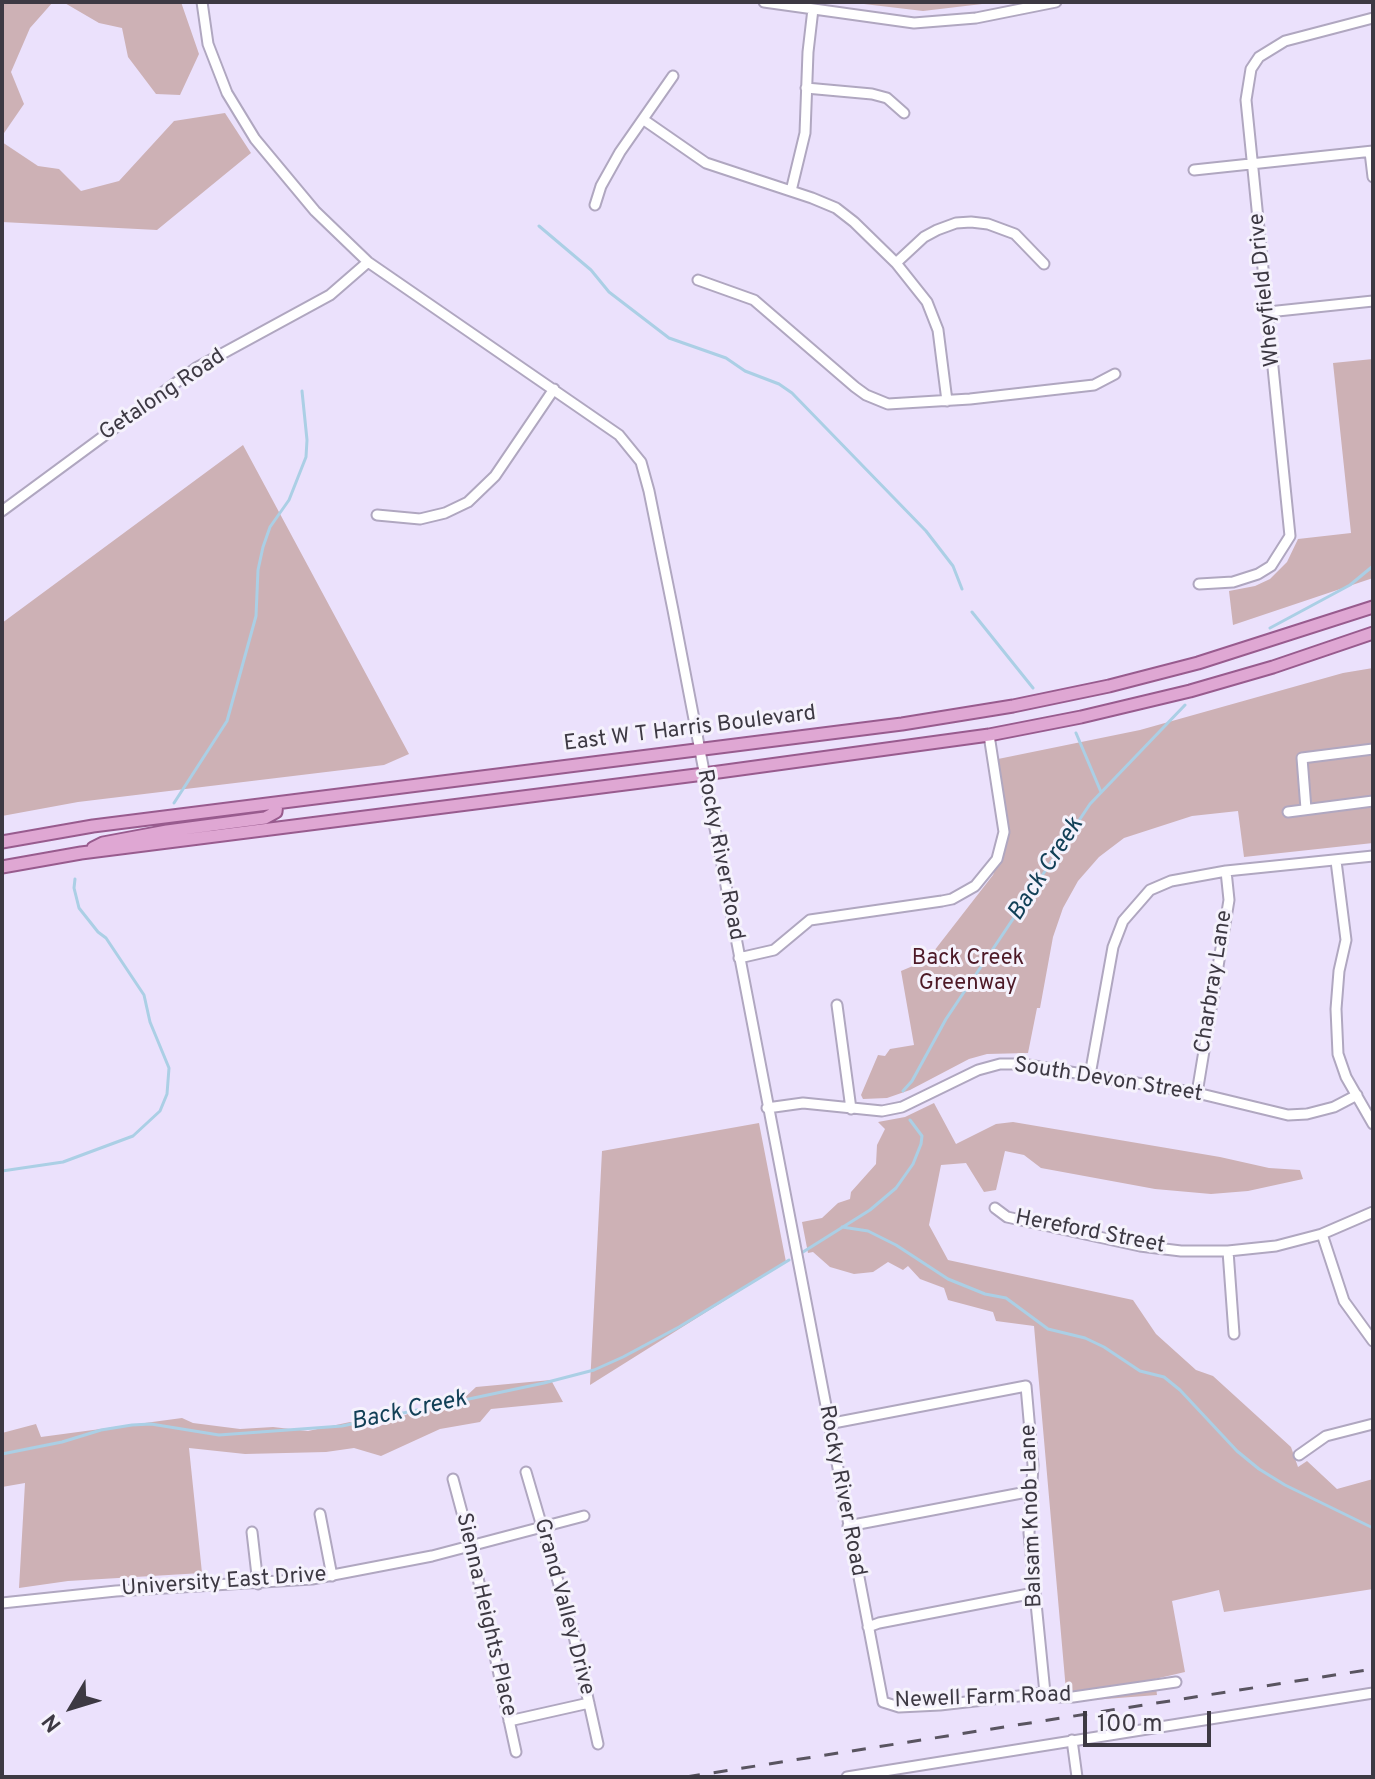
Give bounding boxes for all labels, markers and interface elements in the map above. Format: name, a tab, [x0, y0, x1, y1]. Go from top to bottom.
street label: Wheyfield Drive	[1245, 212, 1287, 368]
street label: Getalong Road	[95, 344, 231, 448]
street label: East W T Harris Boulevard	[562, 701, 818, 759]
street label: Rocky River Road	[689, 767, 749, 943]
water label: Back Creek	[1003, 813, 1091, 927]
street label: Charbray Lane	[1191, 909, 1239, 1055]
park label: Back Creek Greenway	[912, 947, 1024, 998]
street label: South Devon Street	[1012, 1053, 1204, 1109]
street label: Hereford Street	[1013, 1206, 1167, 1260]
water label: Back Creek	[349, 1386, 469, 1438]
street label: Rocky River Road	[811, 1403, 871, 1579]
street label: Balsam Knob Lane	[1017, 1424, 1049, 1608]
street label: Sienna Heights Place	[449, 1511, 521, 1719]
street label: Grand Valley Drive	[527, 1516, 599, 1698]
street label: University East Drive	[121, 1563, 327, 1603]
north arrow	[32, 1667, 112, 1747]
street label: Newell Farm Road	[894, 1683, 1072, 1715]
scale bar	[1087, 1695, 1215, 1745]
text: N	[37, 1708, 68, 1737]
text: 100 m	[1097, 1710, 1163, 1740]

